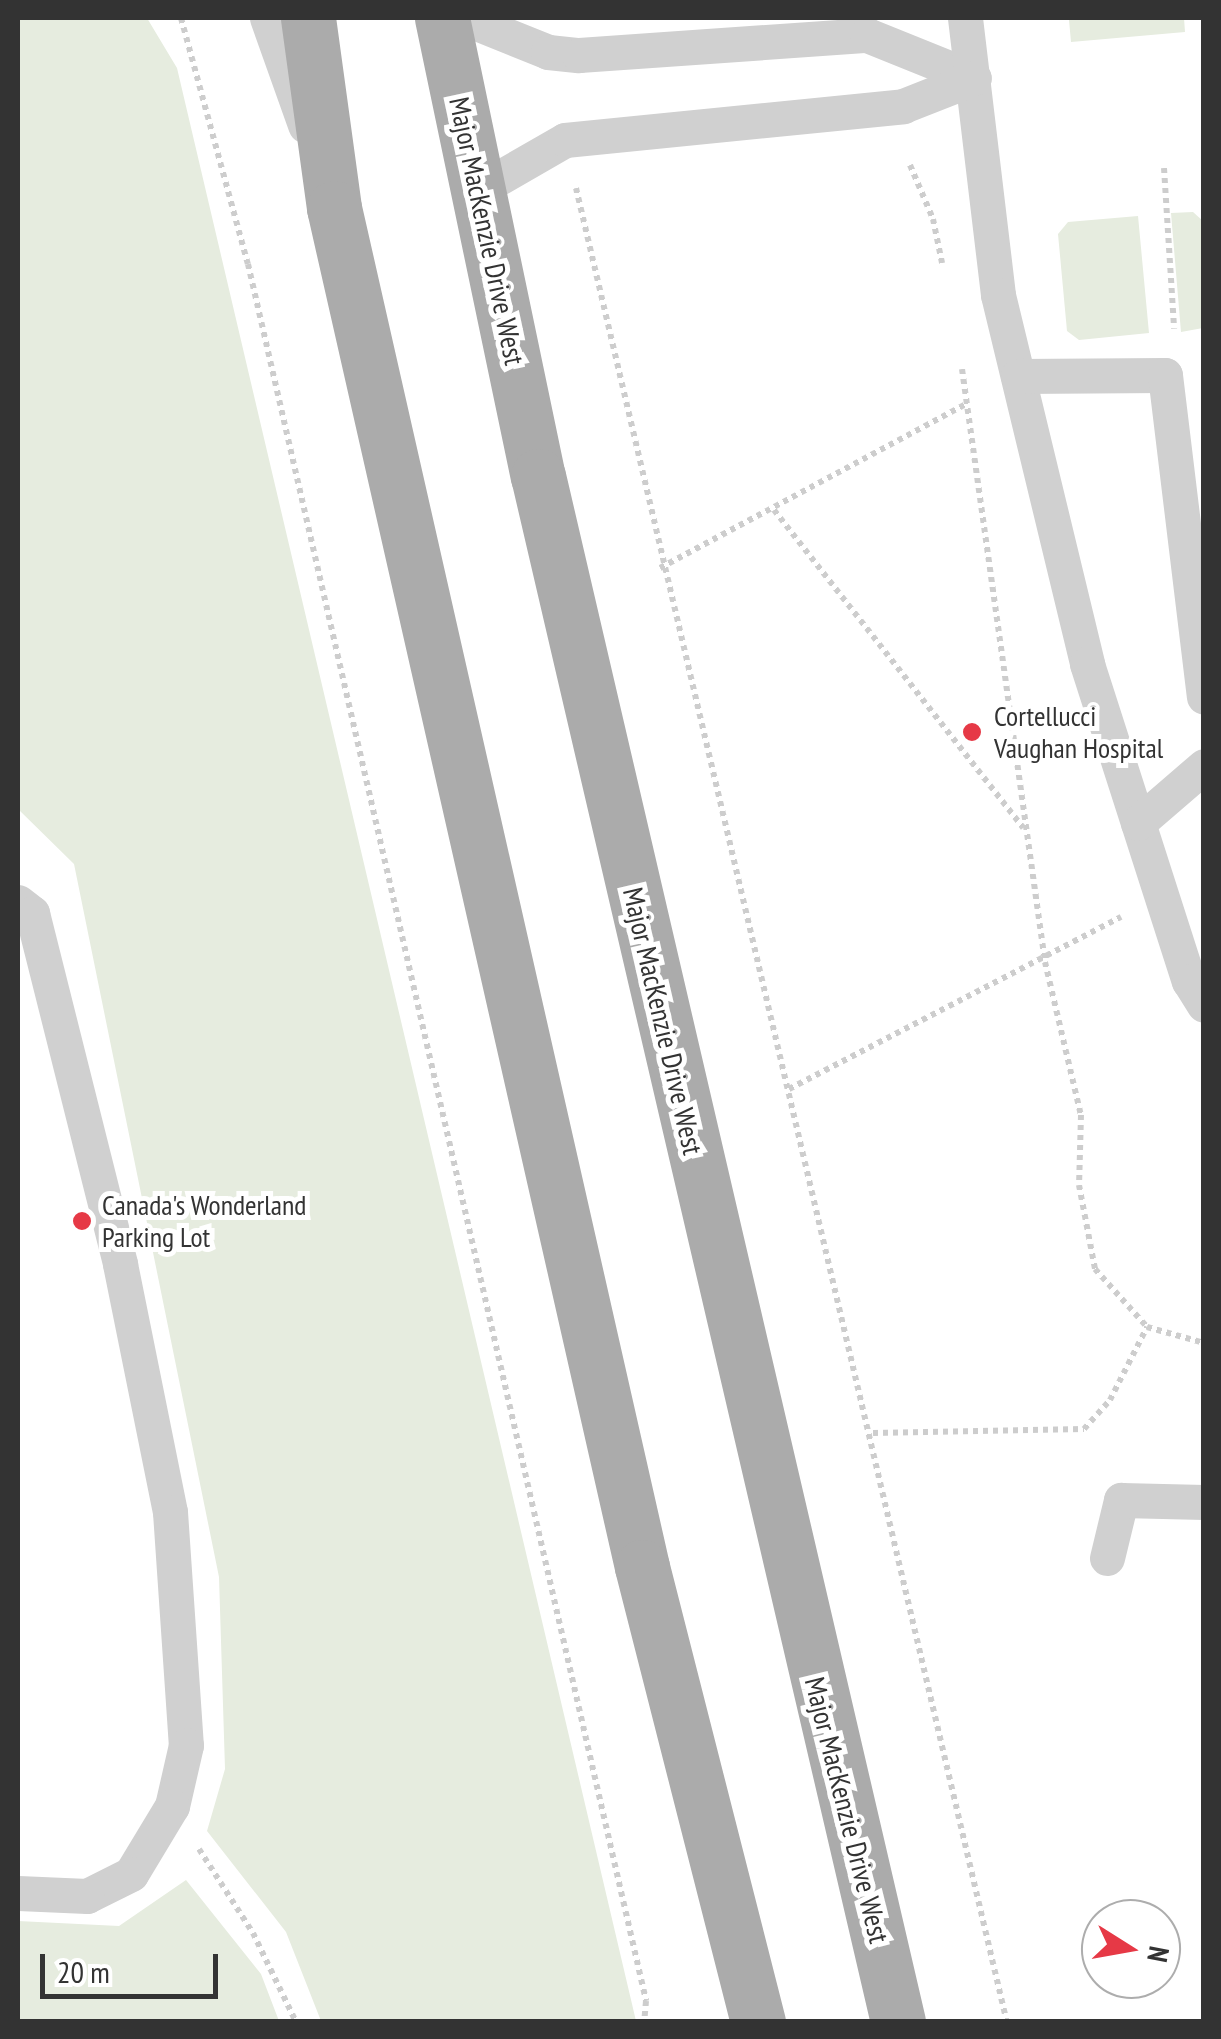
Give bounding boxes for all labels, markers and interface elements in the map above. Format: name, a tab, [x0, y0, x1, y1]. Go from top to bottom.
street label: Major MacKenzie Drive West	[442, 94, 532, 368]
place label: Cortellucci Vaughan Hospital	[994, 699, 1163, 765]
marker: Cortellucci Vaughan Hospital	[959, 719, 985, 745]
street label: Major MacKenzie Drive West	[616, 884, 710, 1158]
place label: Canada's Wonderland Parking Lot	[102, 1188, 307, 1254]
marker: Canada's Wonderland Parking Lot	[71, 1210, 93, 1232]
street label: Major MacKenzie Drive West	[798, 1673, 896, 1947]
north arrow	[1081, 1899, 1181, 1999]
scale bar	[45, 1934, 222, 1996]
text: N	[1139, 1943, 1179, 1965]
text: 20 m	[57, 1952, 110, 1991]

